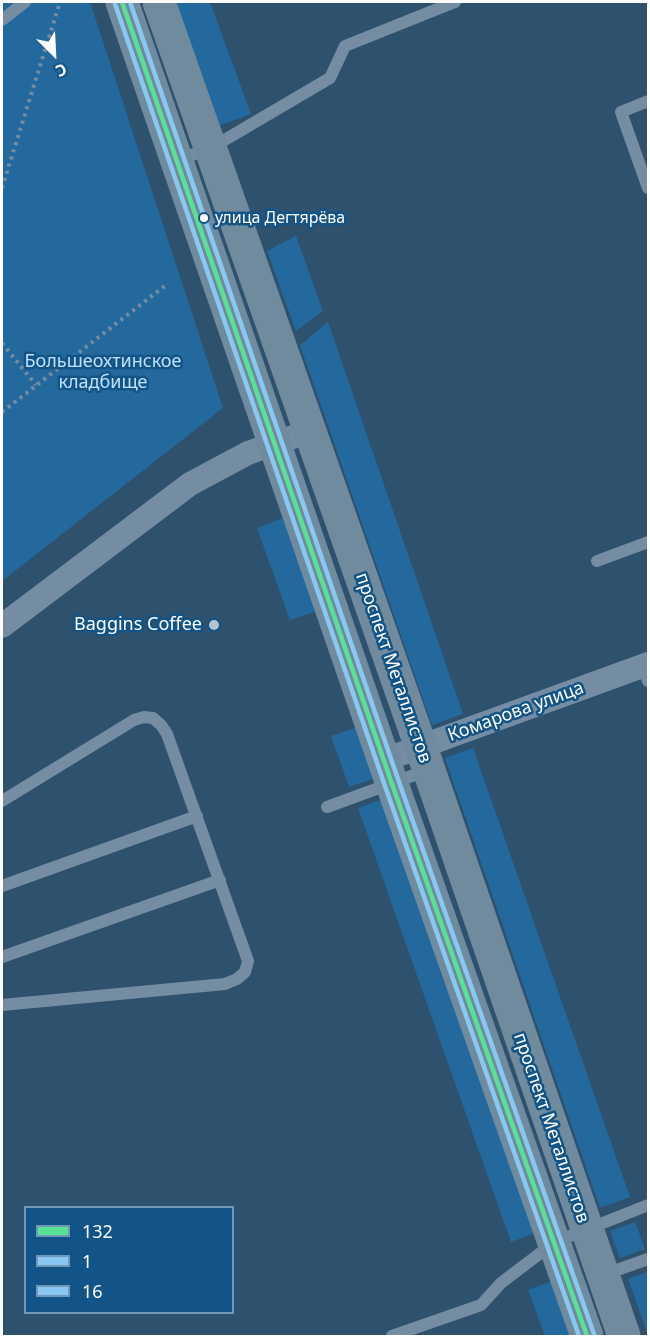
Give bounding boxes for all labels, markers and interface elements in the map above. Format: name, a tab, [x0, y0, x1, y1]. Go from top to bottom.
north arrow	[24, 24, 84, 84]
text: С	[52, 58, 71, 83]
place label: улица Дегтярёва	[215, 208, 345, 228]
marker: улица Дегтярёва	[198, 212, 210, 224]
park label: Большеохтинское кладбище	[25, 351, 181, 394]
street label: проспект Металлистов	[350, 570, 436, 766]
place label: Baggins Coffee	[74, 614, 202, 636]
marker: Baggins Coffee	[207, 618, 221, 632]
street label: Комарова улица	[445, 677, 587, 747]
street label: проспект Металлистов	[508, 1030, 594, 1226]
legend	[24, 1206, 234, 1314]
text: 132	[82, 1219, 113, 1243]
text: 1	[82, 1249, 92, 1273]
text: 16	[82, 1279, 103, 1303]

